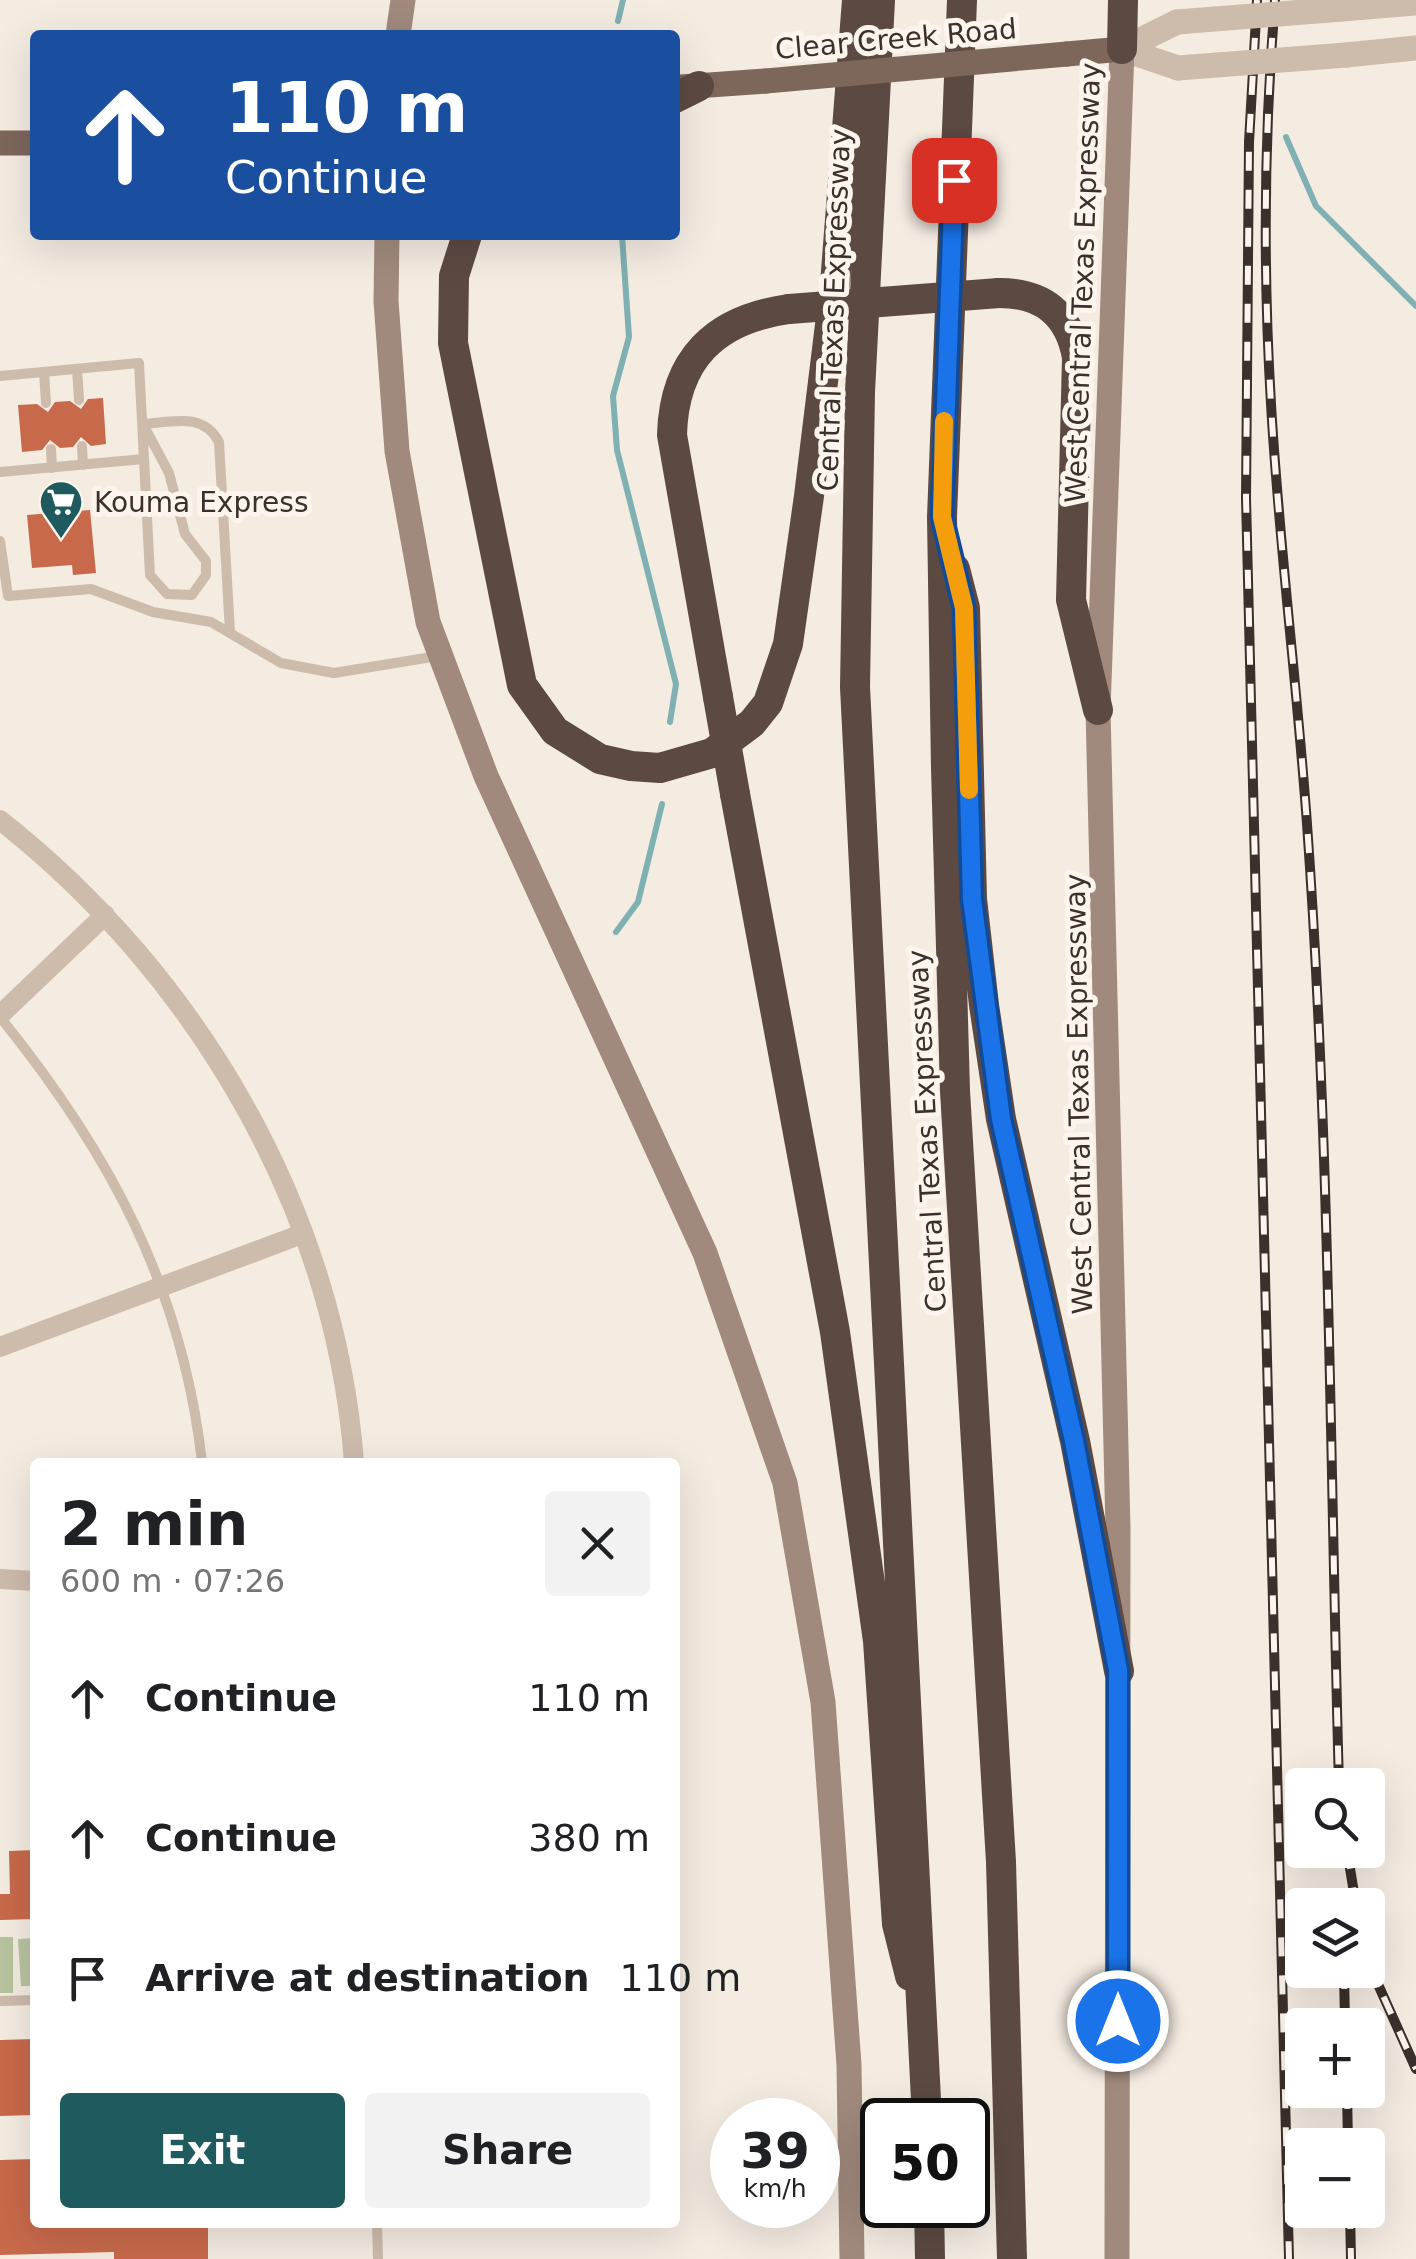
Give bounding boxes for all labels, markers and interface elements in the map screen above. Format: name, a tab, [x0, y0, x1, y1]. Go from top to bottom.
street label: Clear Creek Road	[774, 12, 1018, 66]
street label: West Central Texas Expressway	[1059, 62, 1107, 504]
text: 110 m	[225, 67, 468, 149]
icon: ahead	[60, 70, 190, 200]
street label: Central Texas Expressway	[811, 128, 857, 492]
pin	[912, 138, 997, 223]
text: Continue	[225, 151, 427, 204]
icon: arrive	[927, 153, 982, 208]
supermarket icon: Kouma Express	[38, 479, 84, 540]
place label: Kouma Express	[94, 486, 309, 519]
street label: West Central Texas Expressway	[1059, 873, 1099, 1315]
street label: Central Texas Expressway	[901, 949, 953, 1313]
text: 2 min	[60, 1489, 248, 1559]
button: close	[545, 1491, 650, 1596]
text: 600 m · 07:26	[60, 1562, 285, 1600]
icon: ahead	[60, 1671, 115, 1726]
text: Continue	[145, 1676, 337, 1720]
text: 110 m	[528, 1676, 650, 1720]
map controls	[1285, 1768, 1385, 2228]
button: search	[1285, 1768, 1385, 1868]
icon: ahead	[60, 1811, 115, 1866]
text: Continue	[145, 1816, 337, 1860]
text: 380 m	[528, 1816, 650, 1860]
button: layers	[1285, 1888, 1385, 1988]
icon: arrive	[60, 1951, 115, 2006]
text: Arrive at destination	[145, 1956, 590, 2000]
text: 110 m	[620, 1956, 741, 2000]
position arrow	[1066, 1969, 1170, 2073]
button: +	[1285, 2008, 1385, 2108]
button: Exit	[60, 2093, 345, 2208]
button: Share	[365, 2093, 650, 2208]
speed limit sign: 50	[860, 2098, 990, 2228]
text: 39	[740, 2122, 810, 2180]
button: −	[1285, 2128, 1385, 2228]
text: km/h	[743, 2174, 807, 2203]

